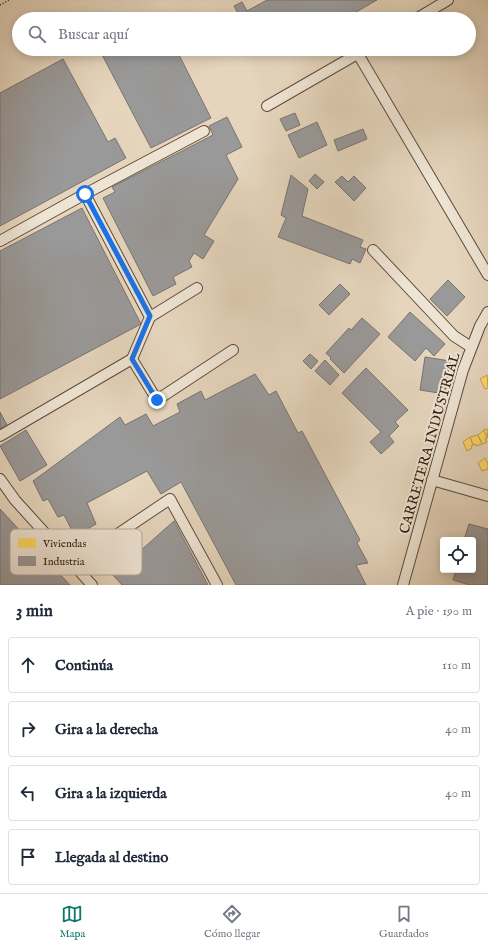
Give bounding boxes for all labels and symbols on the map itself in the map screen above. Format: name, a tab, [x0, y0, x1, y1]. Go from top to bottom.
route start	[76, 185, 94, 203]
street label: CARRETERA INDUSTRIAL	[395, 351, 464, 536]
route end	[148, 391, 166, 409]
legend	[10, 529, 142, 575]
text: Viviendas	[42, 537, 86, 551]
text: Industria	[43, 555, 85, 569]

